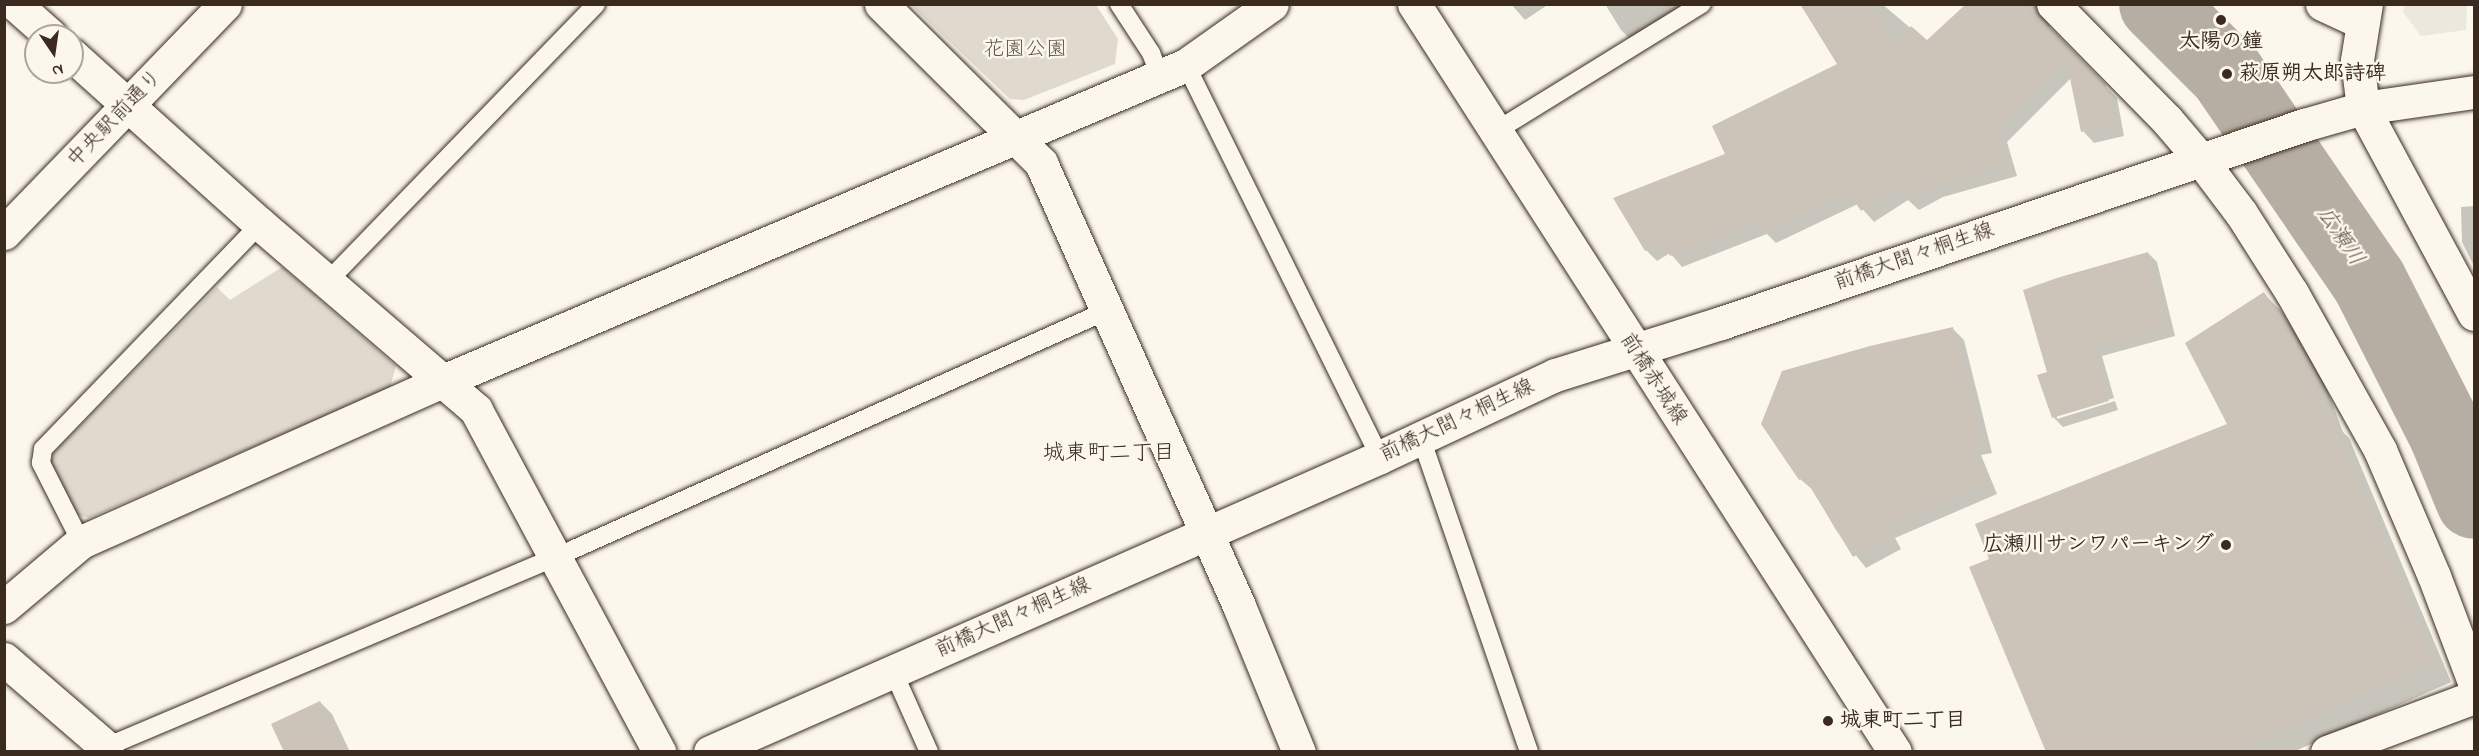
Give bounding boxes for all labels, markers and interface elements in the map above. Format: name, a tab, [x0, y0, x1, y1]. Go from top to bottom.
marker: 太陽の鐘	[2214, 13, 2228, 27]
north arrow	[24, 24, 84, 84]
place label: 太陽の鐘	[2179, 29, 2263, 55]
park label: 花園公園	[983, 37, 1067, 63]
text: N	[50, 57, 66, 82]
place label: 萩原朔太郎詩碑	[2239, 61, 2386, 87]
street label: 中央駅前通り	[62, 65, 168, 173]
marker: 萩原朔太郎詩碑	[2220, 67, 2234, 81]
water label: 広瀬川	[2310, 202, 2368, 272]
street label: 前橋大間々桐生線	[1830, 218, 1998, 296]
street label: 前橋赤城線	[1614, 328, 1692, 430]
street label: 前橋大間々桐生線	[1376, 374, 1538, 468]
district label: 城東町二丁目	[1043, 442, 1175, 468]
place label: 広瀬川サンワパーキング	[1983, 532, 2214, 558]
marker: 広瀬川サンワパーキング	[2219, 538, 2233, 552]
street label: 前橋大間々桐生線	[931, 572, 1095, 664]
place label: 城東町二丁目	[1840, 708, 1966, 734]
marker: 城東町二丁目	[1821, 714, 1835, 728]

